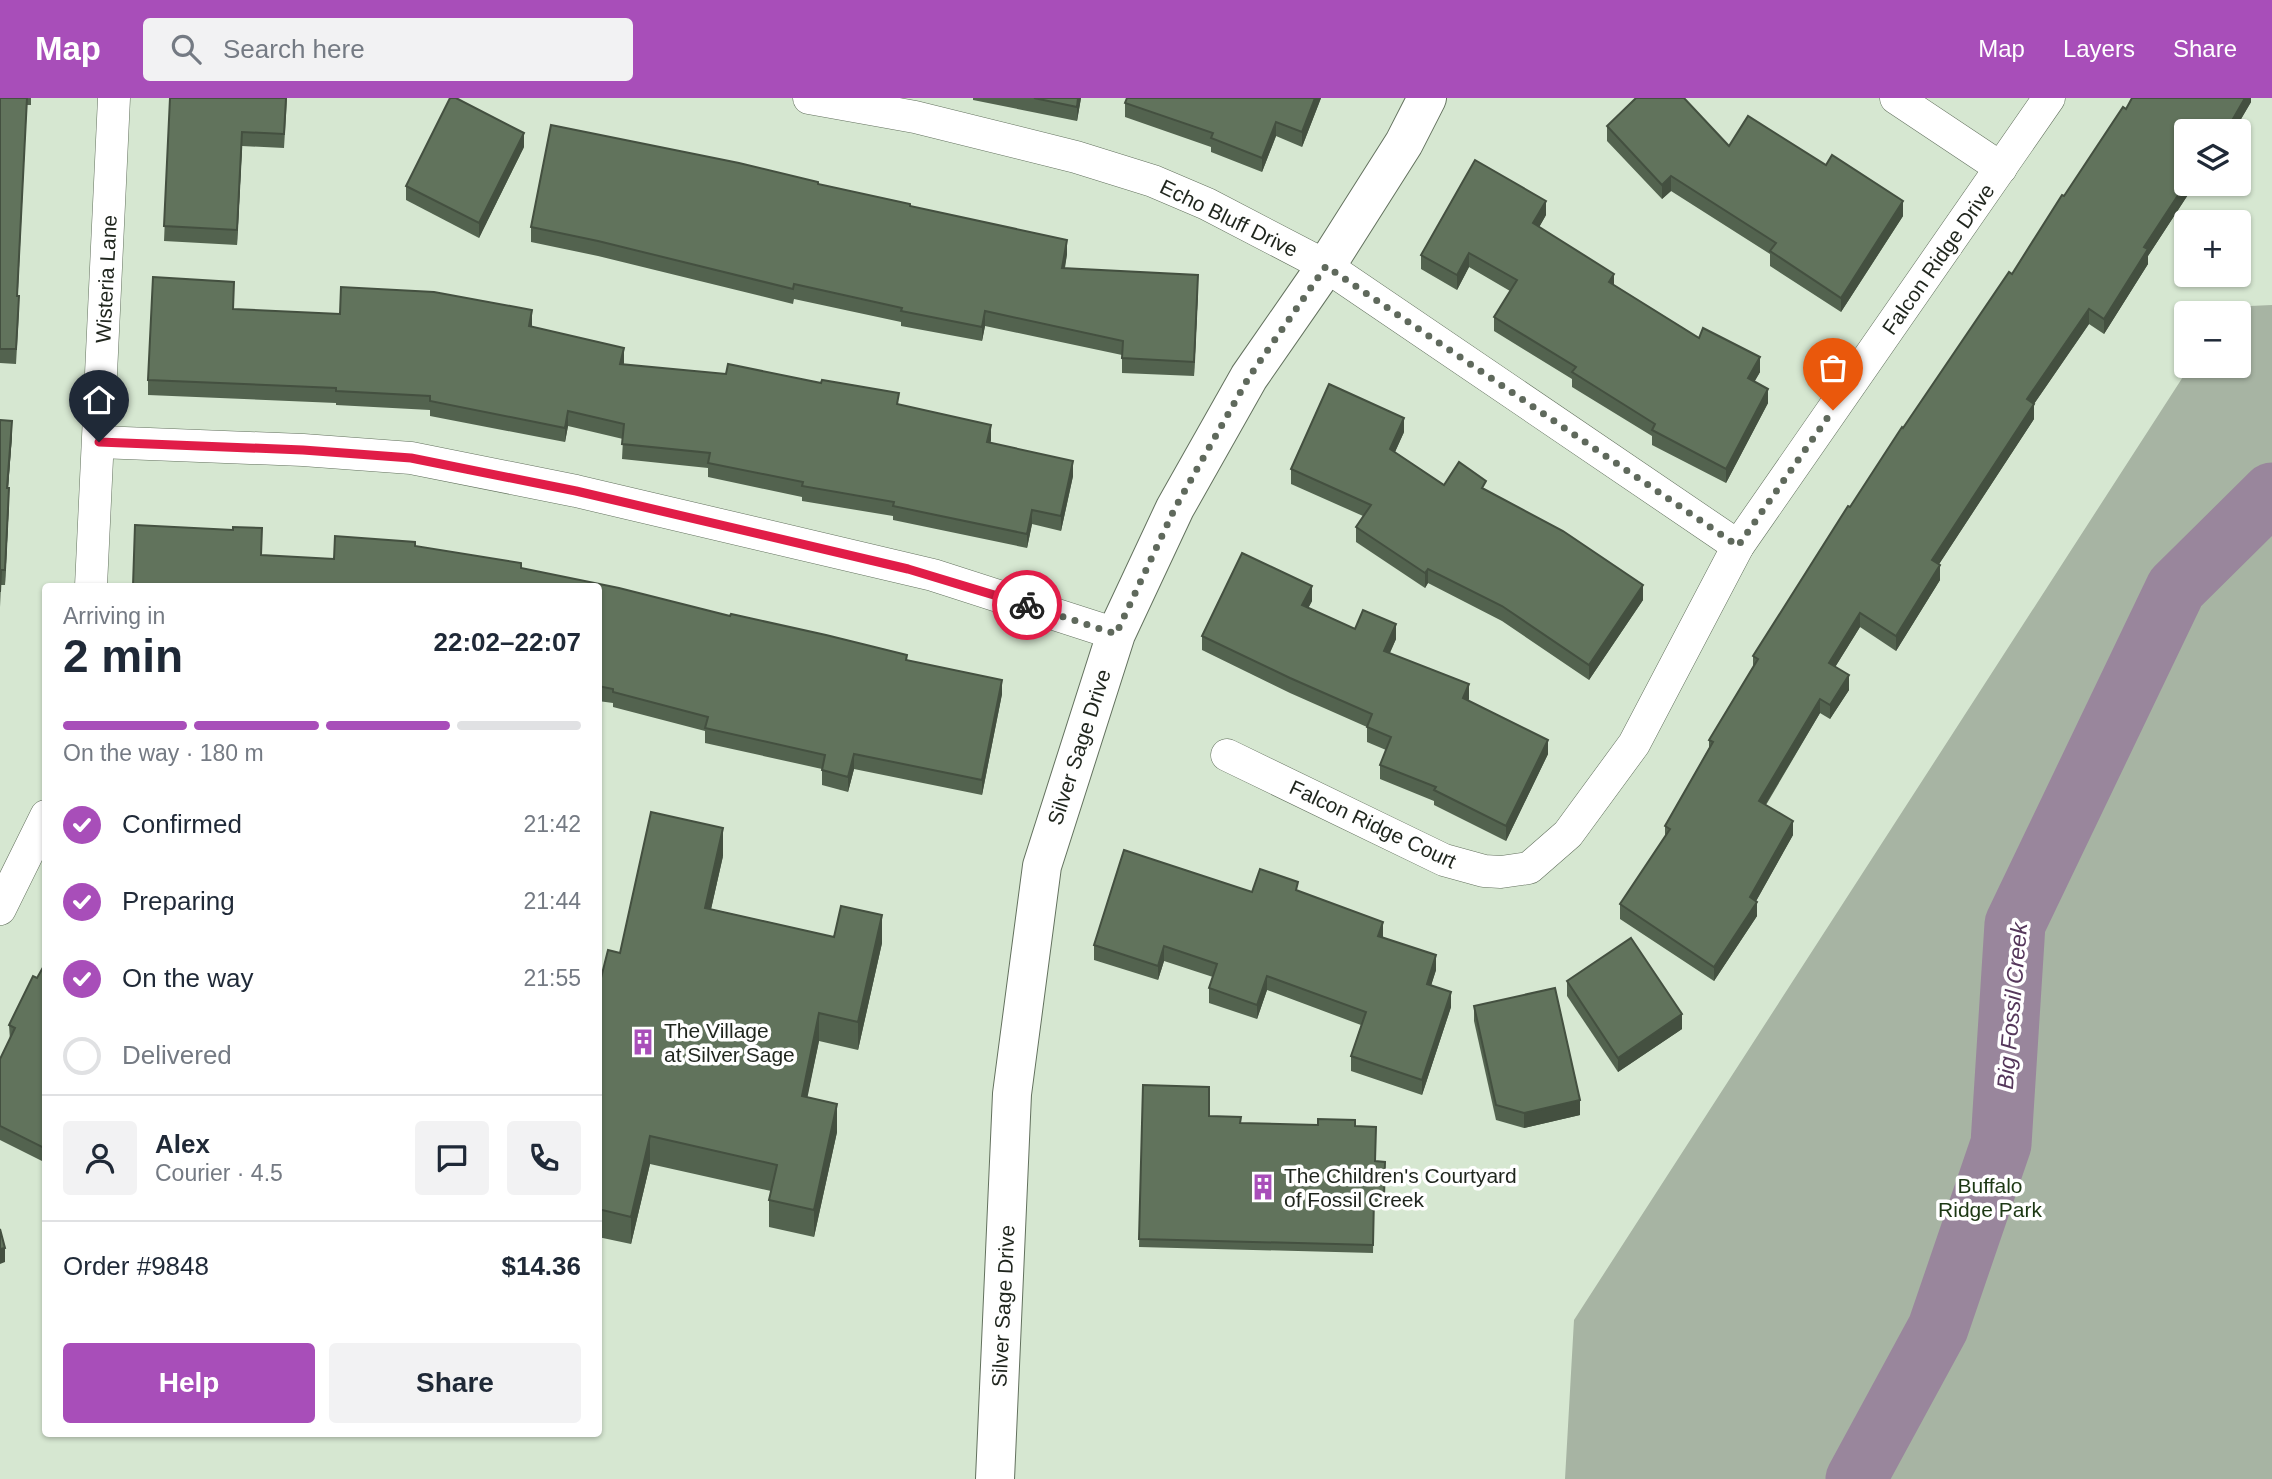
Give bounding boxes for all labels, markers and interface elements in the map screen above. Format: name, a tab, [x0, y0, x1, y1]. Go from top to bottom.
search box	[143, 18, 633, 81]
text: Map	[35, 30, 101, 67]
icon: search	[167, 30, 205, 68]
text: Search here	[223, 34, 365, 64]
text: Map	[1978, 35, 2025, 62]
text: Layers	[2063, 35, 2135, 62]
text: Share	[2173, 35, 2237, 62]
map controls	[2174, 119, 2251, 378]
button: layers	[2174, 119, 2251, 196]
street label: Echo Bluff Drive	[1156, 175, 1302, 261]
street label: Falcon Ridge Drive	[1877, 179, 1999, 339]
button: +	[2174, 210, 2251, 287]
street label: Wisteria Lane	[91, 214, 121, 344]
button: −	[2174, 301, 2251, 378]
pin	[1803, 338, 1863, 410]
icon: bag	[1814, 349, 1852, 387]
pin	[69, 370, 129, 442]
icon: home	[80, 381, 118, 419]
courier	[992, 570, 1062, 640]
icon: bike	[1008, 586, 1046, 624]
text: Arriving in	[63, 603, 165, 629]
text: 22:02–22:07	[434, 627, 581, 657]
text: 2 min	[63, 630, 183, 682]
street label: Silver Sage Drive	[1043, 666, 1115, 828]
text: On the way · 180 m	[63, 740, 264, 766]
street label: Falcon Ridge Court	[1286, 775, 1460, 873]
icon: check	[63, 806, 101, 844]
text: Confirmed	[122, 809, 242, 839]
text: 21:42	[523, 811, 581, 837]
icon: check	[63, 883, 101, 921]
text: Preparing	[122, 886, 235, 916]
text: 21:44	[523, 888, 581, 914]
water label: Big Fossil Creek	[1992, 920, 2032, 1091]
icon: check	[63, 960, 101, 998]
text: On the way	[122, 963, 254, 993]
text: 21:55	[523, 965, 581, 991]
place label: The Village at Silver Sage	[664, 1019, 795, 1066]
building icon: The Village at Silver Sage	[628, 1027, 658, 1057]
text: Delivered	[122, 1040, 232, 1070]
button: person	[63, 1121, 137, 1195]
button: chat	[415, 1121, 489, 1195]
button: phone	[507, 1121, 581, 1195]
text: Alex	[155, 1129, 210, 1159]
text: Courier · 4.5	[155, 1160, 283, 1186]
place label: The Children's Courtyard of Fossil Creek	[1284, 1164, 1517, 1211]
building icon: The Children's Courtyard of Fossil Creek	[1248, 1172, 1278, 1202]
park label: Buffalo Ridge Park	[1938, 1174, 2042, 1221]
street label: Silver Sage Drive	[987, 1224, 1019, 1388]
text: Order #9848	[63, 1251, 209, 1281]
text: $14.36	[501, 1251, 581, 1281]
button: Help	[63, 1343, 315, 1423]
button: Share	[329, 1343, 581, 1423]

